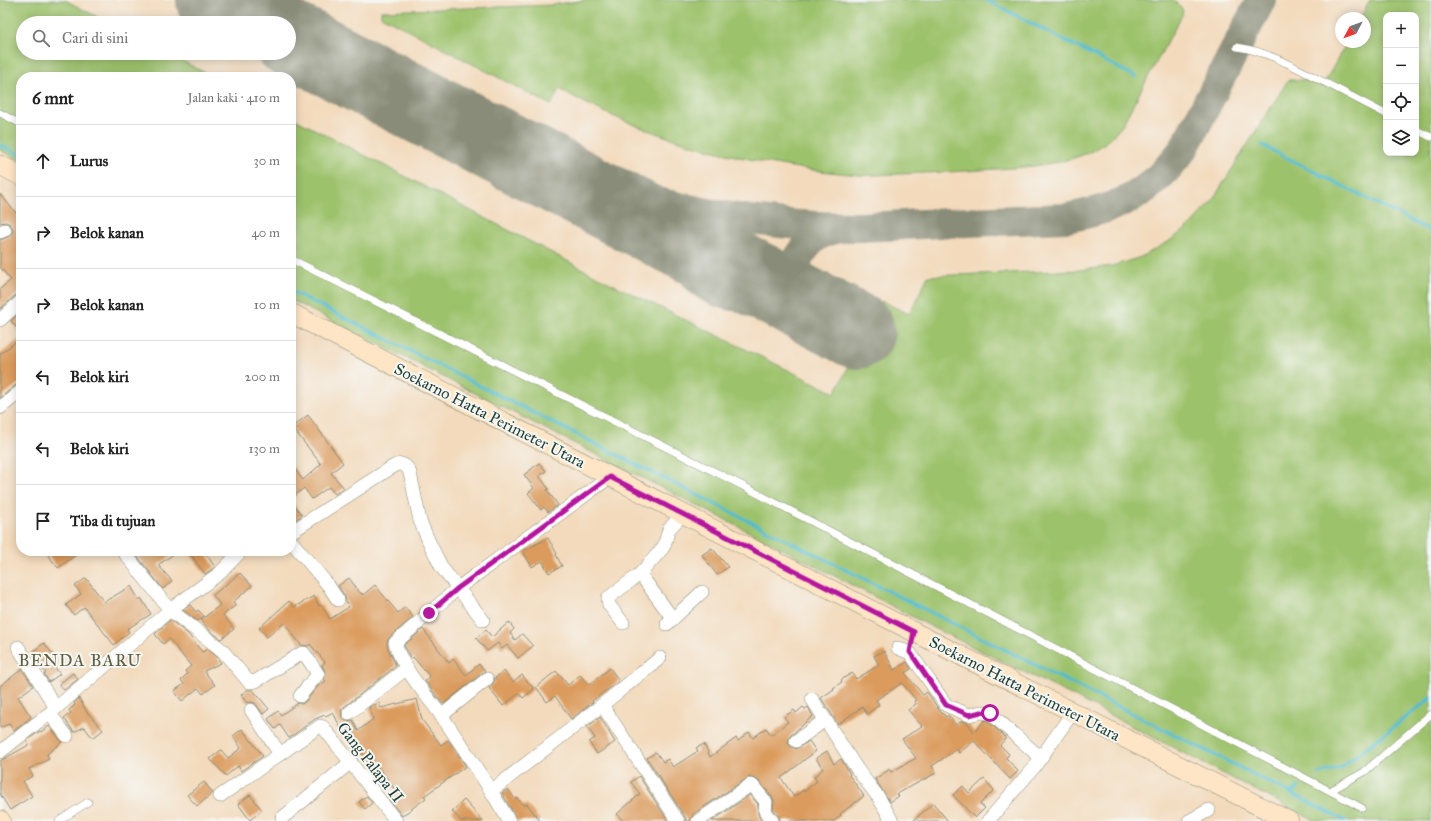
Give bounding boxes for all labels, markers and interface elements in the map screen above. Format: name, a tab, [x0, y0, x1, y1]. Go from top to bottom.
north arrow	[1335, 12, 1371, 48]
map controls	[1383, 12, 1419, 156]
button: +	[1383, 12, 1419, 48]
search box	[16, 16, 296, 60]
icon: search	[30, 27, 52, 49]
text: Cari di sini	[62, 29, 128, 47]
button: −	[1383, 48, 1419, 84]
button: locate	[1383, 84, 1419, 120]
text: 6 mnt	[32, 88, 74, 109]
text: Jalan kaki · 410 m	[188, 90, 280, 106]
button: layers	[1383, 120, 1419, 156]
icon: ahead	[32, 150, 54, 172]
text: Lurus	[70, 152, 108, 170]
text: 30 m	[254, 153, 280, 169]
icon: right	[32, 222, 54, 244]
text: Belok kanan	[70, 224, 144, 242]
text: 40 m	[251, 225, 280, 241]
icon: right	[32, 294, 54, 316]
text: Belok kanan	[70, 296, 144, 314]
text: 10 m	[254, 297, 280, 313]
street label: Soekarno Hatta Perimeter Utara	[391, 359, 589, 472]
icon: left	[32, 366, 54, 388]
text: Belok kiri	[70, 368, 129, 386]
text: 200 m	[245, 369, 280, 385]
icon: left	[32, 438, 54, 460]
text: Belok kiri	[70, 440, 129, 458]
text: 130 m	[248, 441, 280, 457]
icon: arrive	[32, 510, 54, 532]
text: Tiba di tujuan	[70, 512, 155, 530]
route end	[420, 604, 438, 622]
street label: Soekarno Hatta Perimeter Utara	[926, 632, 1124, 745]
district label: BENDA BARU	[18, 650, 142, 671]
route start	[981, 704, 999, 722]
street label: Gang Palapa II	[333, 718, 408, 807]

